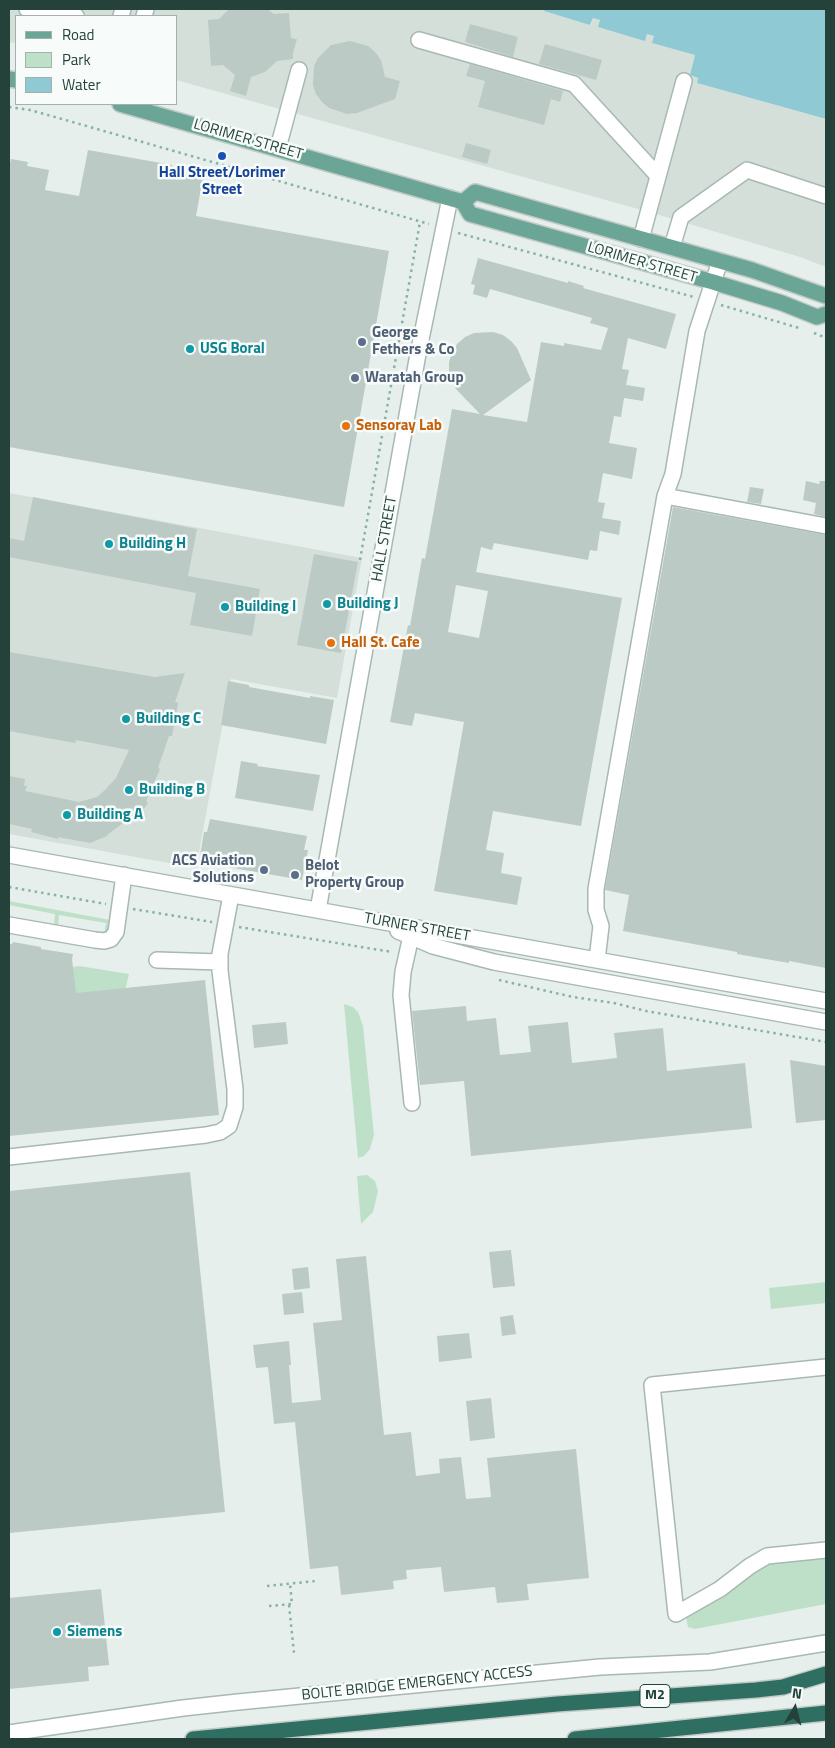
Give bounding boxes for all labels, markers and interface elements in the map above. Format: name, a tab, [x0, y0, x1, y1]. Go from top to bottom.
legend	[15, 15, 178, 105]
text: Road	[62, 23, 94, 46]
text: Park	[62, 48, 91, 71]
text: Water	[62, 73, 101, 96]
street label: LORIMER STREET	[191, 116, 305, 164]
marker: Hall Street/Lorimer Street	[216, 150, 228, 162]
place label: Hall Street/Lorimer Street	[159, 164, 285, 199]
street label: LORIMER STREET	[585, 239, 699, 287]
place label: George Fethers & Co	[372, 324, 455, 359]
marker: George Fethers & Co	[356, 336, 368, 348]
place label: USG Boral	[200, 340, 265, 358]
marker: USG Boral	[184, 343, 196, 355]
place label: Waratah Group	[365, 369, 464, 387]
marker: Waratah Group	[349, 372, 361, 384]
place label: Sensoray Lab	[356, 417, 442, 435]
marker: Sensoray Lab	[340, 420, 352, 432]
street label: HALL STREET	[369, 495, 401, 583]
place label: Building H	[119, 535, 186, 553]
marker: Building H	[103, 538, 115, 550]
place label: Building J	[337, 595, 399, 613]
place label: Building I	[235, 598, 296, 616]
marker: Building J	[321, 598, 333, 610]
marker: Building I	[219, 601, 231, 613]
place label: Hall St. Cafe	[341, 634, 420, 652]
marker: Hall St. Cafe	[325, 637, 337, 649]
place label: Building C	[136, 710, 201, 728]
marker: Building C	[120, 713, 132, 725]
place label: Building B	[139, 781, 205, 799]
marker: Building B	[123, 784, 135, 796]
place label: Building A	[77, 806, 143, 824]
marker: Building A	[61, 809, 73, 821]
place label: ACS Aviation Solutions	[172, 852, 254, 887]
place label: Belot Property Group	[305, 857, 404, 892]
marker: ACS Aviation Solutions	[258, 864, 270, 876]
marker: Belot Property Group	[289, 869, 301, 881]
street label: TURNER STREET	[363, 910, 471, 946]
place label: Siemens	[67, 1623, 122, 1641]
marker: Siemens	[51, 1626, 63, 1638]
street label: BOLTE BRIDGE EMERGENCY ACCESS	[301, 1663, 533, 1705]
text: N	[791, 1682, 803, 1704]
north arrow	[770, 1683, 820, 1733]
road number: M2	[640, 1684, 670, 1708]

